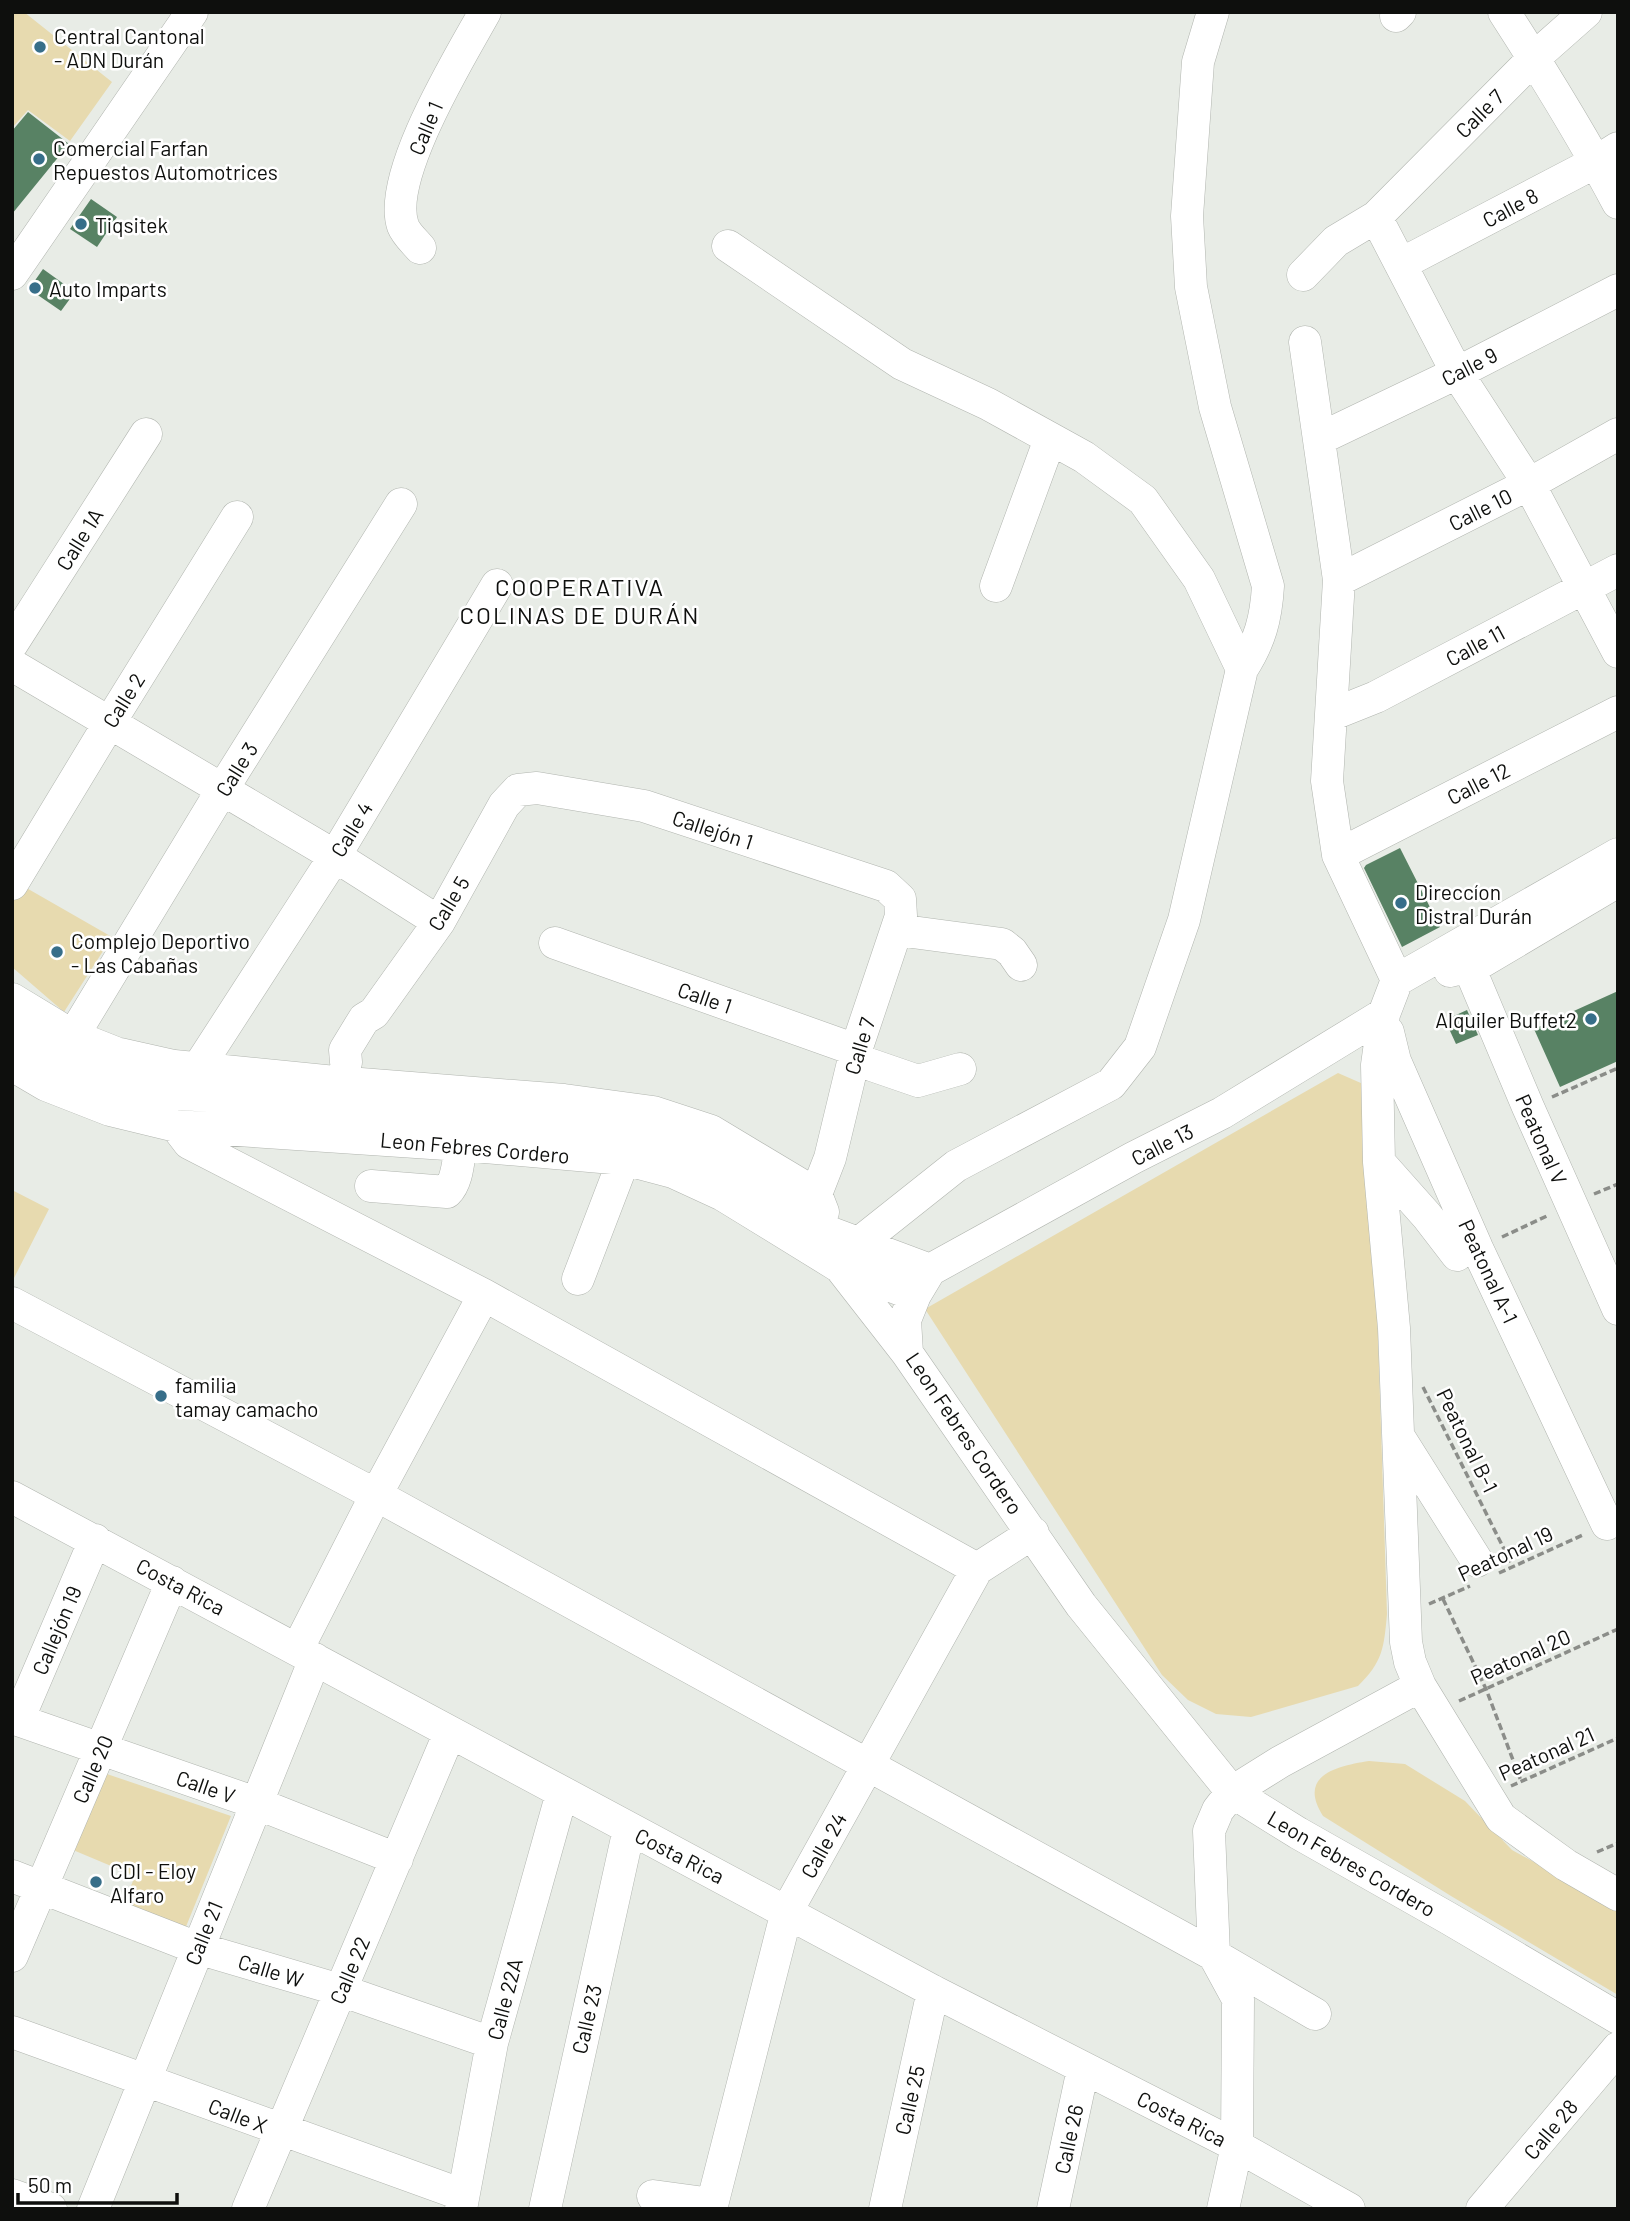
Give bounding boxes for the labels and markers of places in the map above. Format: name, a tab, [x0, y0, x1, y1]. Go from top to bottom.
place label: Central Cantonal - ADN Durán	[54, 23, 205, 72]
marker: Central Cantonal - ADN Durán	[32, 39, 48, 55]
place label: Comercial Farfan Repuestos Automotrices	[53, 135, 278, 184]
marker: Comercial Farfan Repuestos Automotrices	[31, 151, 47, 167]
place label: Tiqsitek	[95, 212, 168, 237]
marker: Tiqsitek	[73, 216, 89, 232]
place label: Auto Imparts	[49, 276, 167, 301]
marker: Auto Imparts	[27, 280, 43, 296]
place label: Direccíon Distral Durán	[1415, 879, 1532, 928]
marker: Direccíon Distral Durán	[1393, 895, 1409, 911]
place label: Complejo Deportivo - Las Cabañas	[71, 928, 250, 977]
marker: Complejo Deportivo - Las Cabañas	[49, 944, 65, 960]
place label: Alquiler Buffet2	[1435, 1007, 1577, 1032]
marker: Alquiler Buffet2	[1583, 1011, 1599, 1027]
place label: familia tamay camacho	[175, 1372, 319, 1421]
marker: familia tamay camacho	[153, 1388, 169, 1404]
place label: CDI - Eloy Alfaro	[110, 1858, 196, 1907]
marker: CDI - Eloy Alfaro	[88, 1874, 104, 1890]

